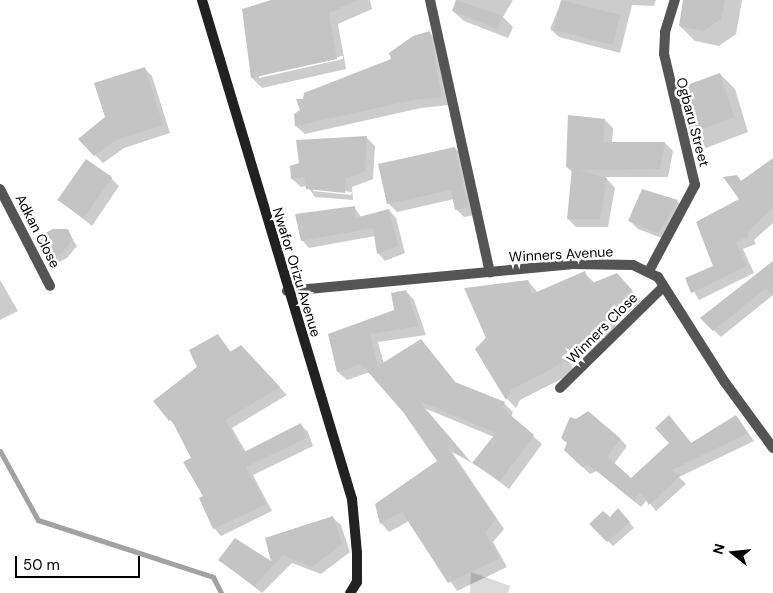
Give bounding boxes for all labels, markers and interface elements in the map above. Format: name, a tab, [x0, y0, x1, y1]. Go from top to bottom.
street label: Ogbaru Street	[673, 76, 713, 168]
street label: Adkan Close	[12, 191, 64, 271]
street label: Nwafor Orizu Avenue	[269, 205, 325, 339]
street label: Winners Avenue	[508, 243, 614, 265]
street label: Winners Close	[563, 289, 641, 367]
north arrow	[708, 528, 758, 578]
text: N	[709, 541, 729, 556]
scale bar	[18, 546, 142, 578]
text: 50 m	[23, 555, 60, 575]

